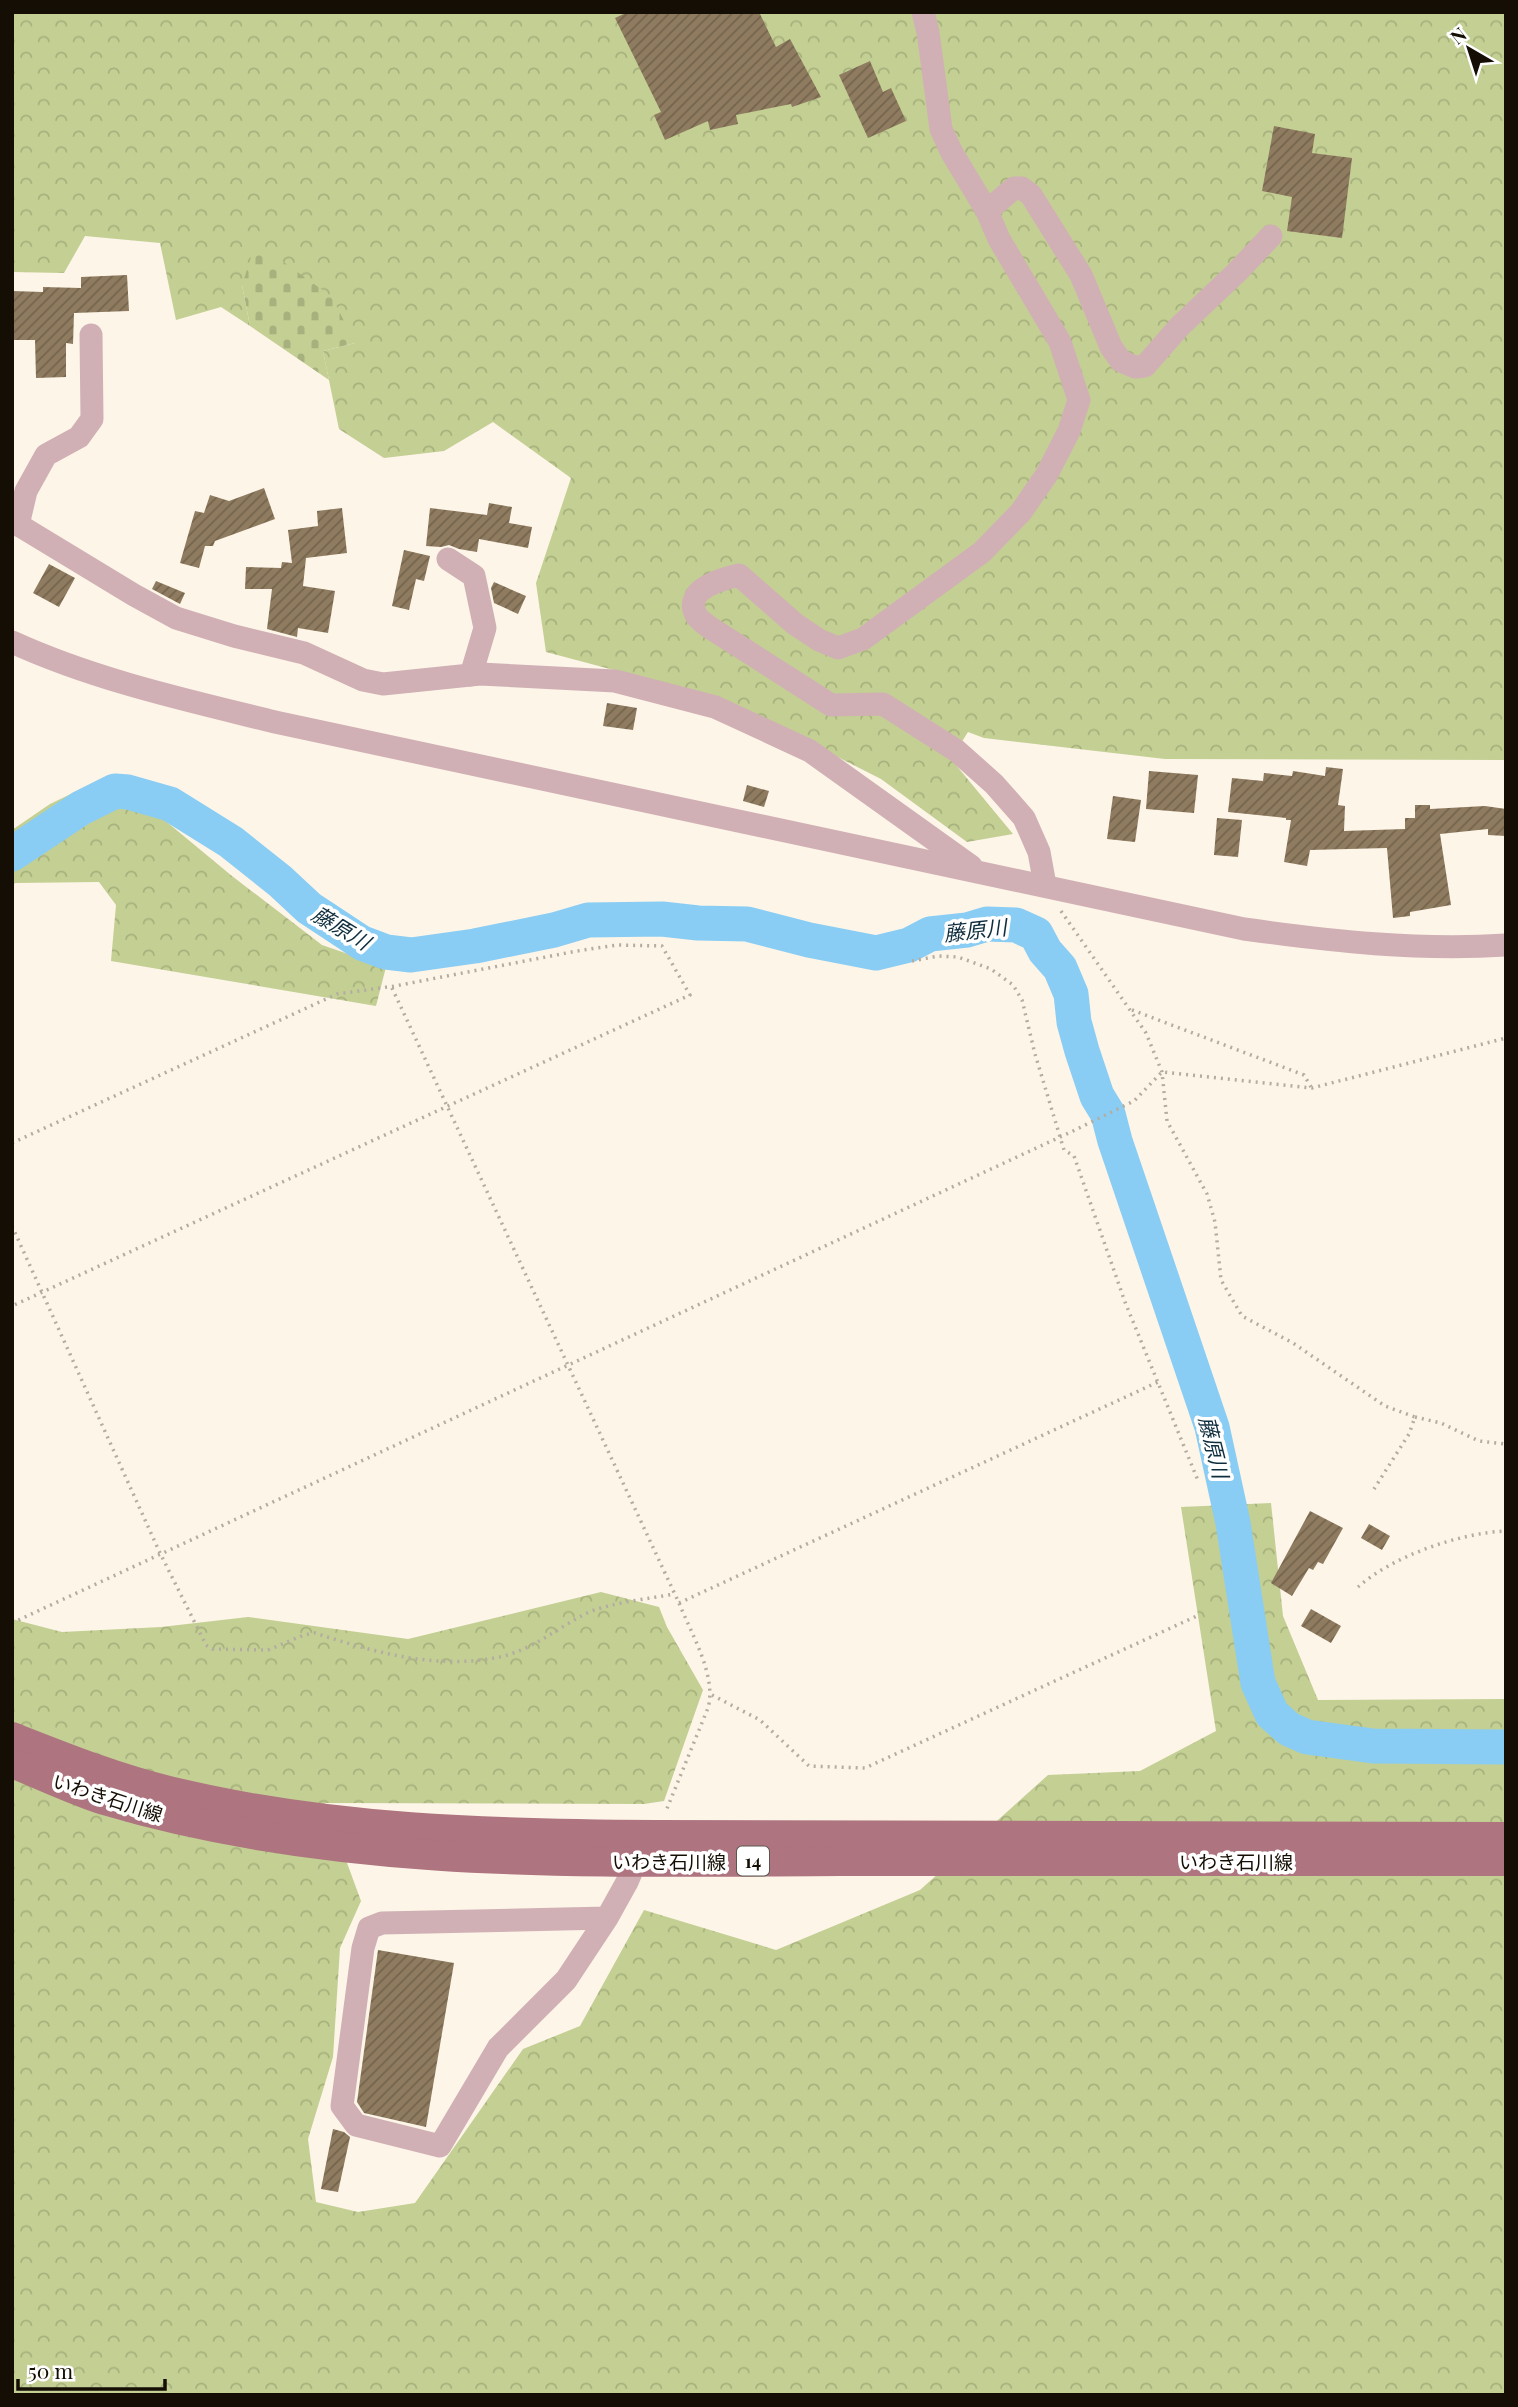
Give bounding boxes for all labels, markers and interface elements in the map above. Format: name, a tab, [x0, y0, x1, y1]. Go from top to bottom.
north arrow	[1434, 14, 1504, 84]
text: N	[1444, 20, 1471, 49]
water label: 藤原川	[308, 899, 378, 956]
water label: 藤原川	[942, 912, 1010, 946]
water label: 藤原川	[1194, 1413, 1237, 1483]
street label: いわき石川線	[50, 1767, 166, 1827]
road number: 14	[737, 1846, 769, 1875]
street label: いわき石川線	[612, 1848, 726, 1874]
street label: いわき石川線	[1179, 1848, 1293, 1874]
scale bar	[18, 2348, 164, 2392]
text: 50 m	[28, 2356, 74, 2384]

